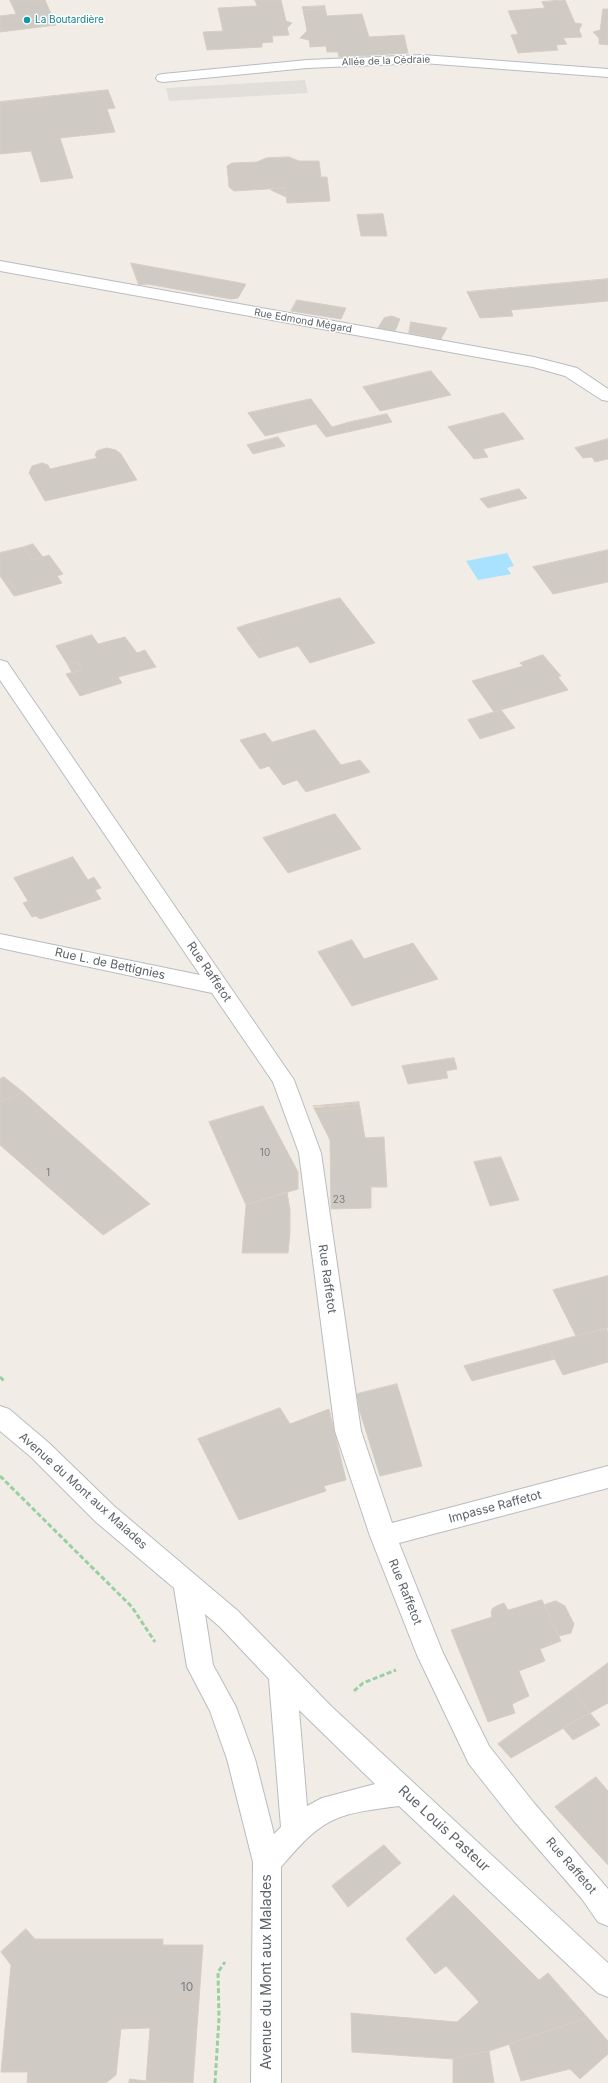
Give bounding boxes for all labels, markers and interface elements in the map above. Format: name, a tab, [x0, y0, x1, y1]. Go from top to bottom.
place label: La Boutardière	[35, 14, 104, 26]
marker: La Boutardière	[22, 15, 32, 25]
street label: Allée de la Cédraie	[341, 53, 431, 69]
street label: Rue Edmond Mégard	[253, 306, 353, 336]
street label: Rue Raffetot	[184, 939, 234, 1005]
street label: Rue L. de Bettignies	[53, 945, 167, 983]
house number: 10	[260, 1147, 270, 1159]
house number: 1	[46, 1167, 50, 1179]
house number: 23	[333, 1194, 345, 1206]
street label: Rue Raffetot	[315, 1244, 339, 1314]
street label: Avenue du Mont aux Malades	[16, 1430, 150, 1552]
street label: Impasse Raffetot	[447, 1488, 543, 1526]
street label: Rue Raffetot	[385, 1557, 425, 1627]
street label: Rue Louis Pasteur	[395, 1782, 493, 1876]
street label: Rue Raffetot	[543, 1835, 599, 1897]
street label: Avenue du Mont aux Malades	[259, 1874, 275, 2070]
house number: 10	[181, 1980, 193, 1994]

